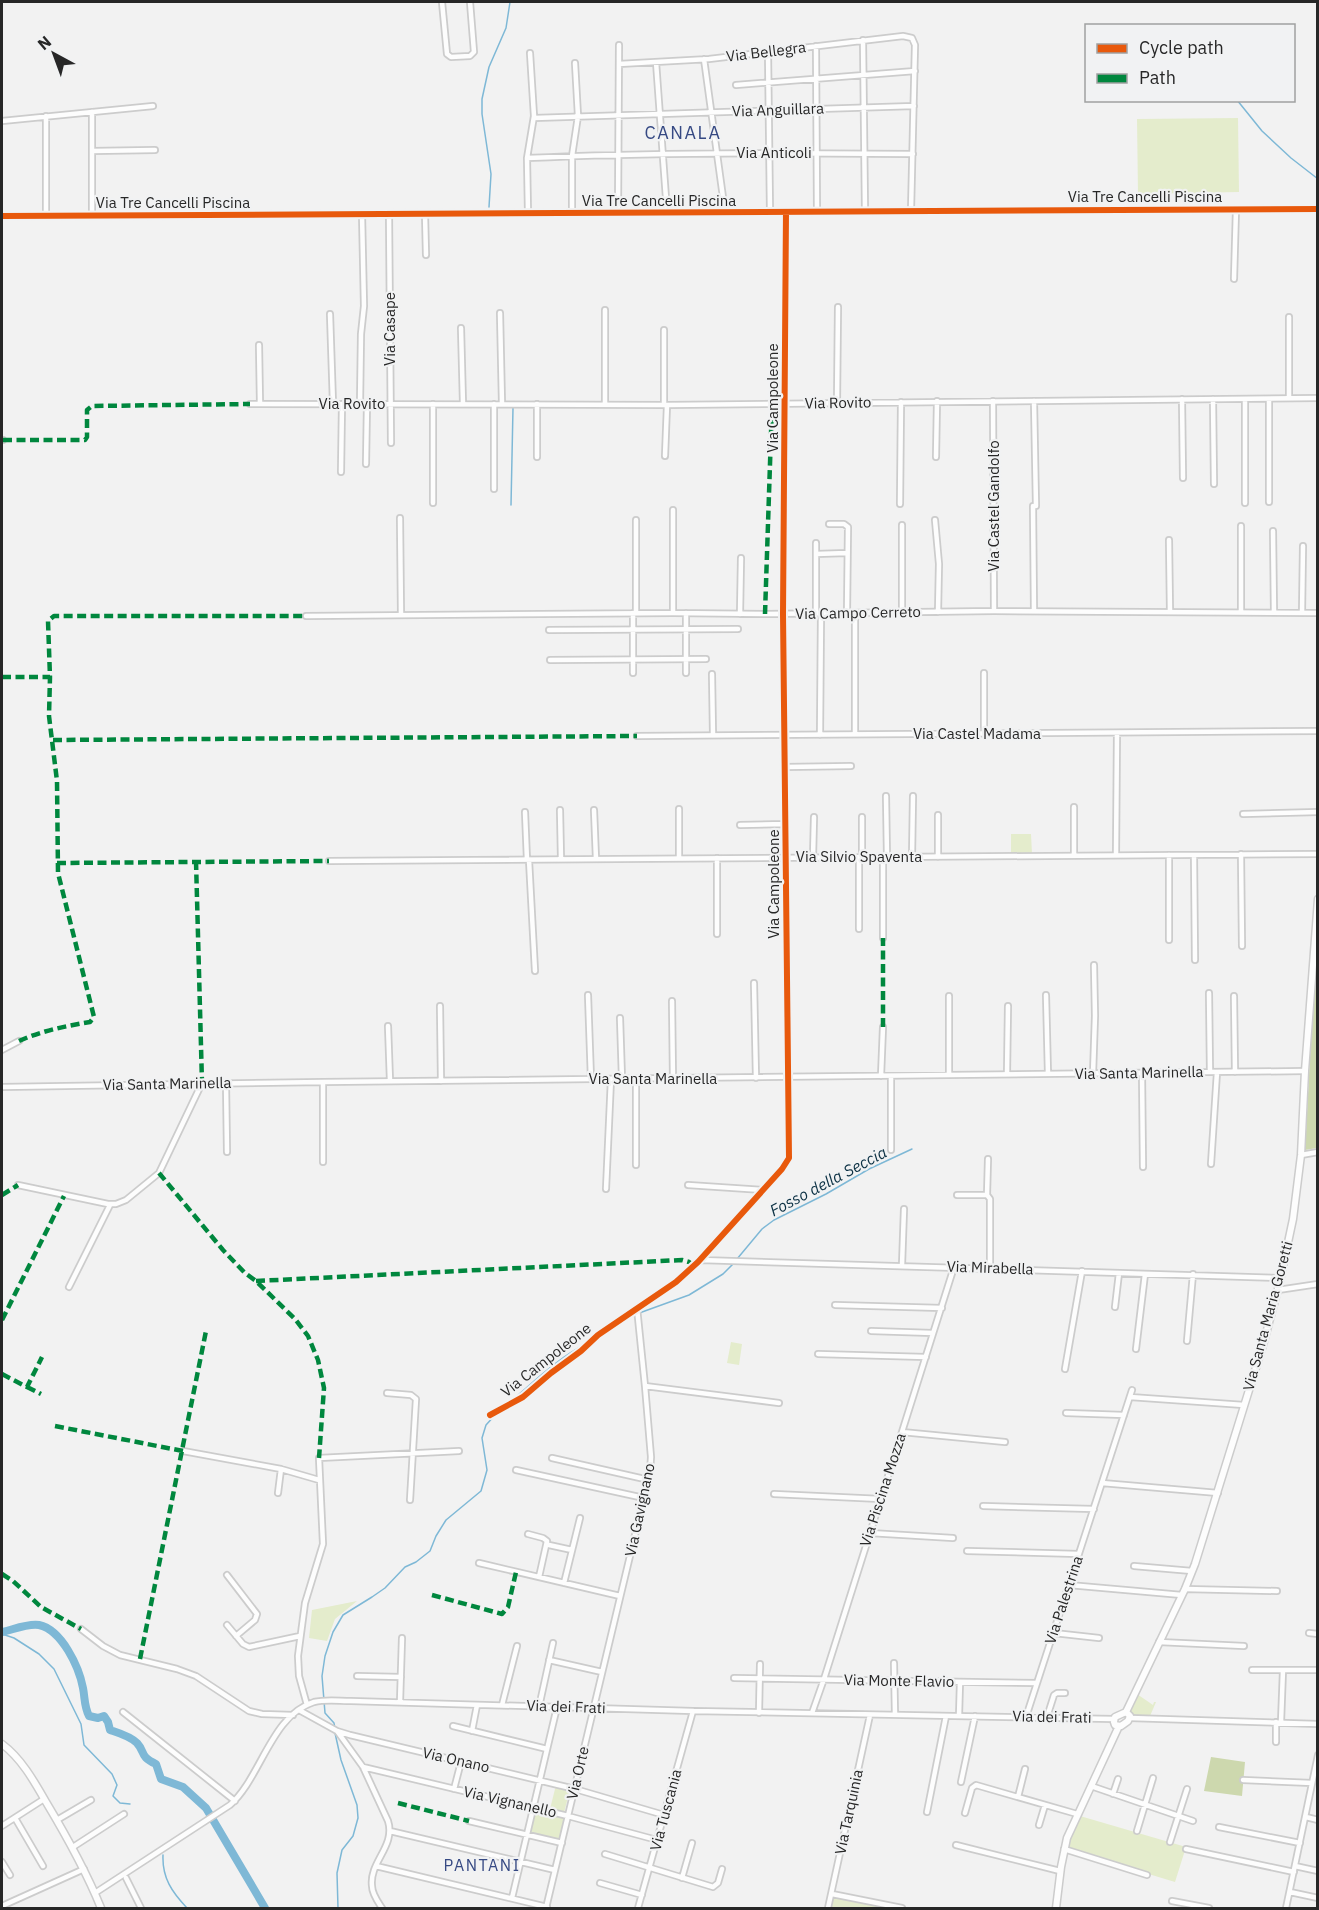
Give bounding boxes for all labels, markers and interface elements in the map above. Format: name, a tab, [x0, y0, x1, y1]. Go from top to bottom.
north arrow	[24, 24, 84, 84]
legend	[1085, 24, 1295, 102]
text: N	[33, 31, 55, 54]
text: Cycle path	[1139, 36, 1224, 59]
street label: Via Bellegra	[725, 37, 807, 66]
text: Path	[1139, 66, 1176, 89]
street label: Via Anguillara	[732, 98, 824, 121]
district label: CANALA	[645, 121, 721, 144]
street label: Via Anticoli	[736, 143, 812, 162]
street label: Via Tre Cancelli Piscina	[1068, 187, 1222, 206]
street label: Via Tre Cancelli Piscina	[582, 191, 736, 210]
street label: Via Tre Cancelli Piscina	[96, 193, 250, 212]
street label: Via Casape	[380, 292, 399, 366]
street label: Via Campoleone	[763, 343, 782, 453]
street label: Via Rovito	[804, 392, 872, 413]
street label: Via Rovito	[319, 394, 385, 413]
street label: Via Castel Gandolfo	[984, 440, 1003, 572]
street label: Via Campo Cerreto	[795, 602, 921, 623]
street label: Via Castel Madama	[913, 724, 1041, 743]
street label: Via Campoleone	[764, 829, 783, 939]
street label: Via Silvio Spaventa	[796, 847, 922, 866]
street label: Via Santa Marinella	[1074, 1062, 1204, 1083]
street label: Via Santa Marinella	[589, 1069, 717, 1088]
street label: Via Santa Marinella	[102, 1073, 232, 1094]
water label: Fosso della Seccia	[766, 1142, 890, 1220]
street label: Via Santa Maria Goretti	[1238, 1239, 1297, 1393]
street label: Via Mirabella	[946, 1256, 1034, 1279]
street label: Via Campoleone	[497, 1318, 595, 1401]
street label: Via Piscina Mozza	[855, 1431, 910, 1549]
street label: Via Gavignano	[620, 1461, 659, 1558]
street label: Via Palestrina	[1040, 1553, 1087, 1647]
street label: Via Monte Flavio	[844, 1670, 954, 1691]
street label: Via dei Frati	[526, 1696, 606, 1717]
street label: Via dei Frati	[1012, 1706, 1092, 1727]
street label: Via Onano	[421, 1743, 492, 1776]
street label: Via Orte	[562, 1744, 593, 1801]
street label: Via Tuscania	[645, 1767, 686, 1853]
street label: Via Tarquinia	[830, 1768, 867, 1856]
street label: Via Vignanello	[462, 1782, 559, 1821]
district label: PANTANI	[443, 1855, 521, 1875]

